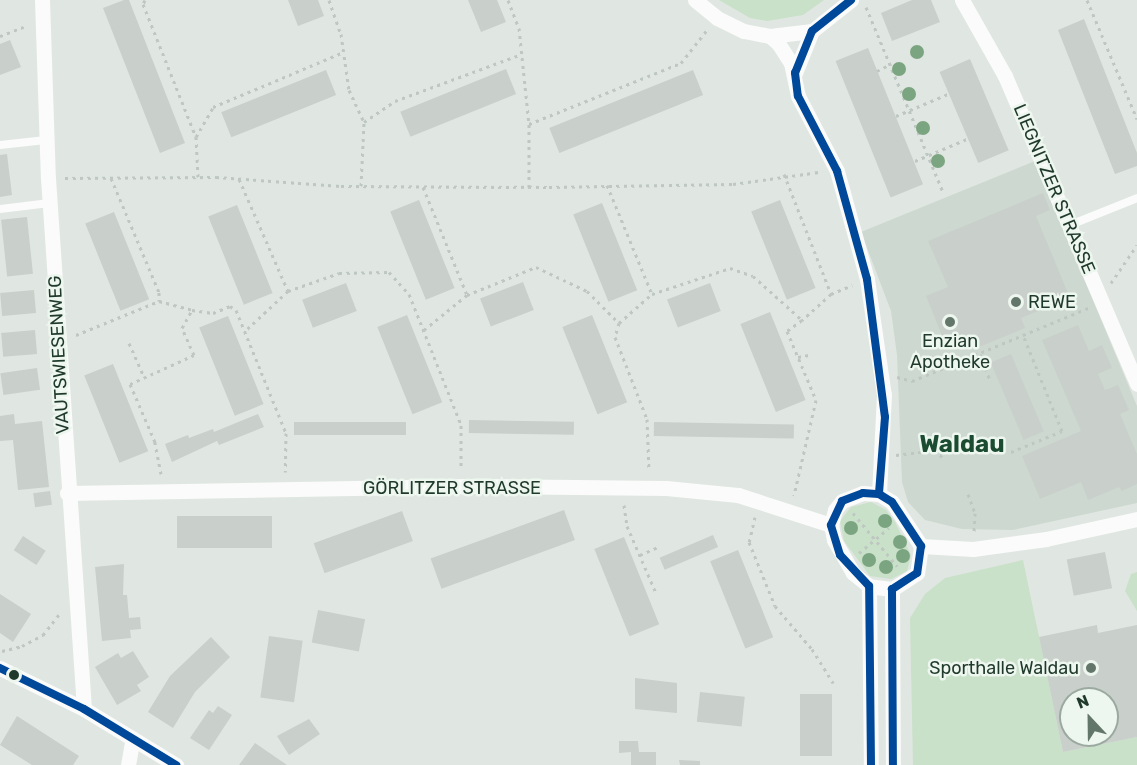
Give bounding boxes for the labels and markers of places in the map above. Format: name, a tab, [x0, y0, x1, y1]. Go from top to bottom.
place label: REWE	[1028, 291, 1076, 313]
marker: REWE	[1009, 295, 1023, 309]
marker: Enzian Apotheke	[943, 315, 957, 329]
place label: Enzian Apotheke	[910, 331, 990, 374]
place label: Sporthalle Waldau	[929, 657, 1079, 679]
marker: Sporthalle Waldau	[1084, 661, 1098, 675]
unlabelled marker	[8, 669, 20, 681]

